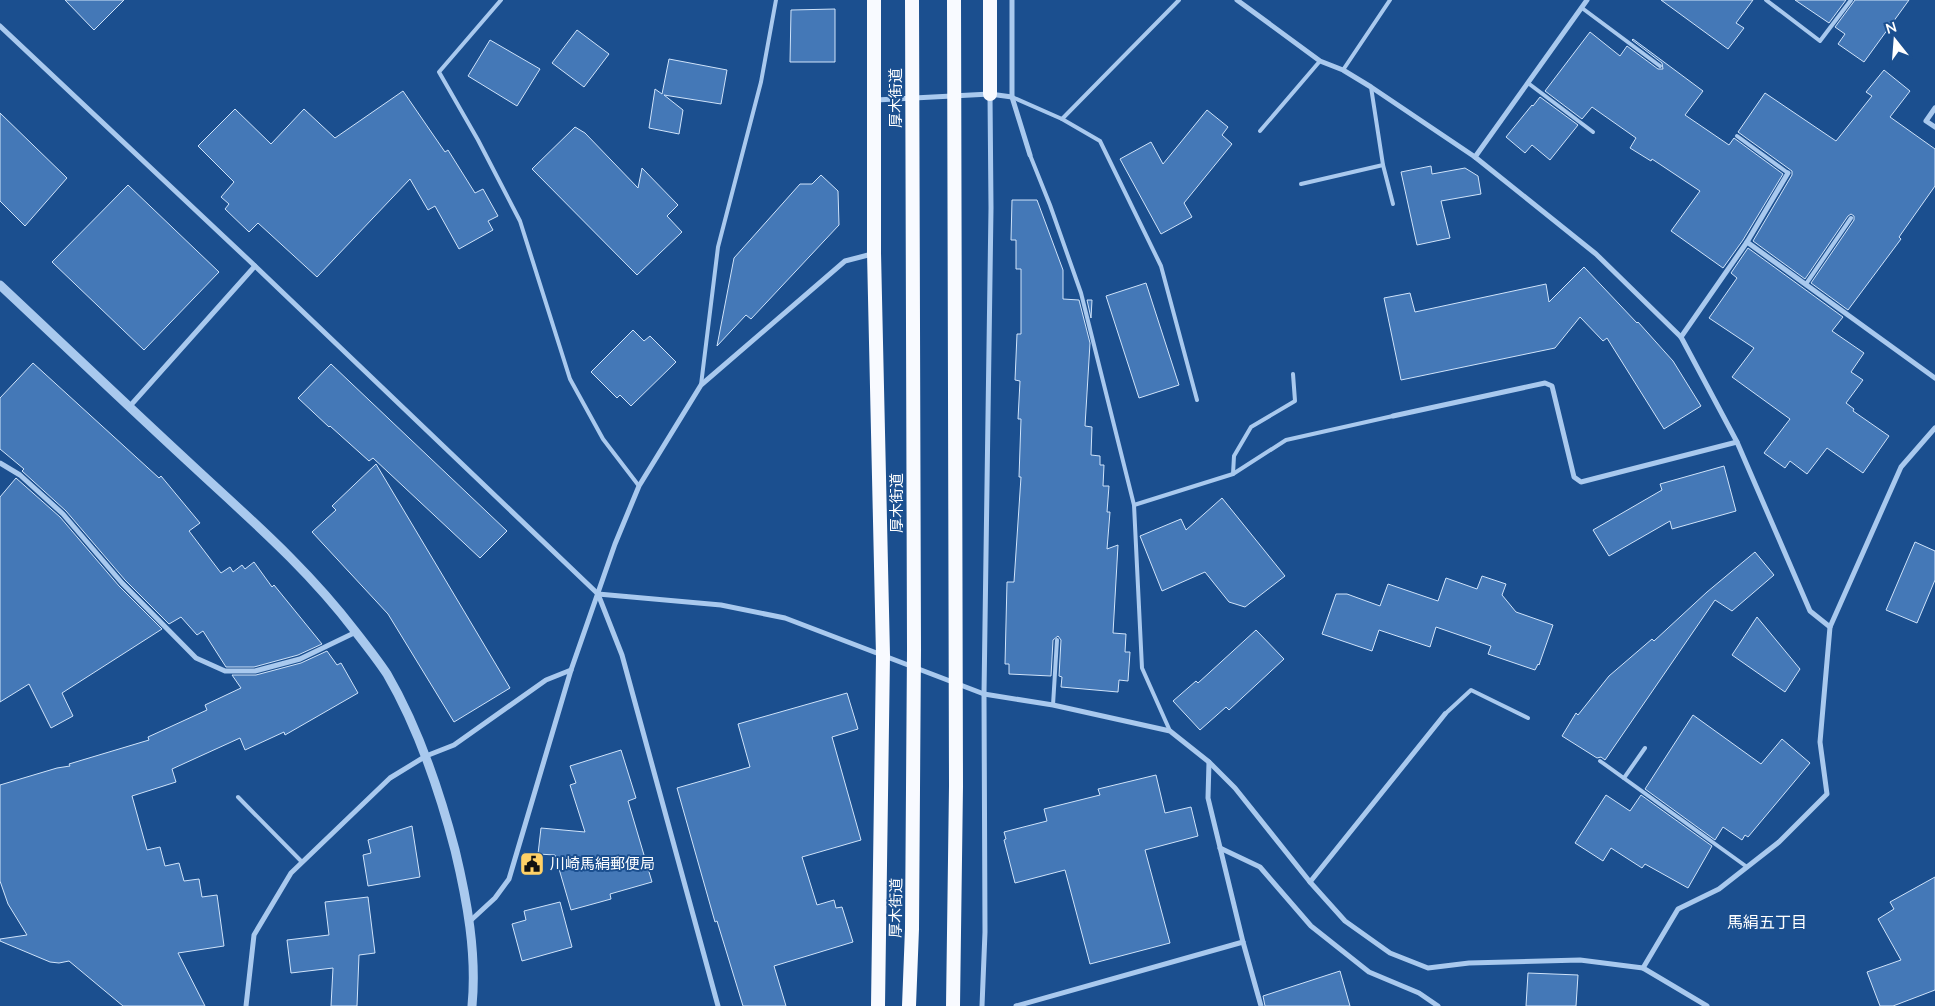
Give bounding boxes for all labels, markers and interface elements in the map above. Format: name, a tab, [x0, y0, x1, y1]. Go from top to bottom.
north arrow	[1870, 15, 1920, 65]
text: N	[1884, 17, 1899, 38]
street label: 厚木街道	[886, 68, 905, 128]
street label: 厚木街道	[887, 473, 906, 533]
public building icon: 川崎馬絹郵便局	[519, 851, 545, 877]
place label: 川崎馬絹郵便局	[550, 854, 655, 873]
street label: 厚木街道	[885, 878, 906, 938]
district label: 馬絹五丁目	[1727, 912, 1807, 932]

